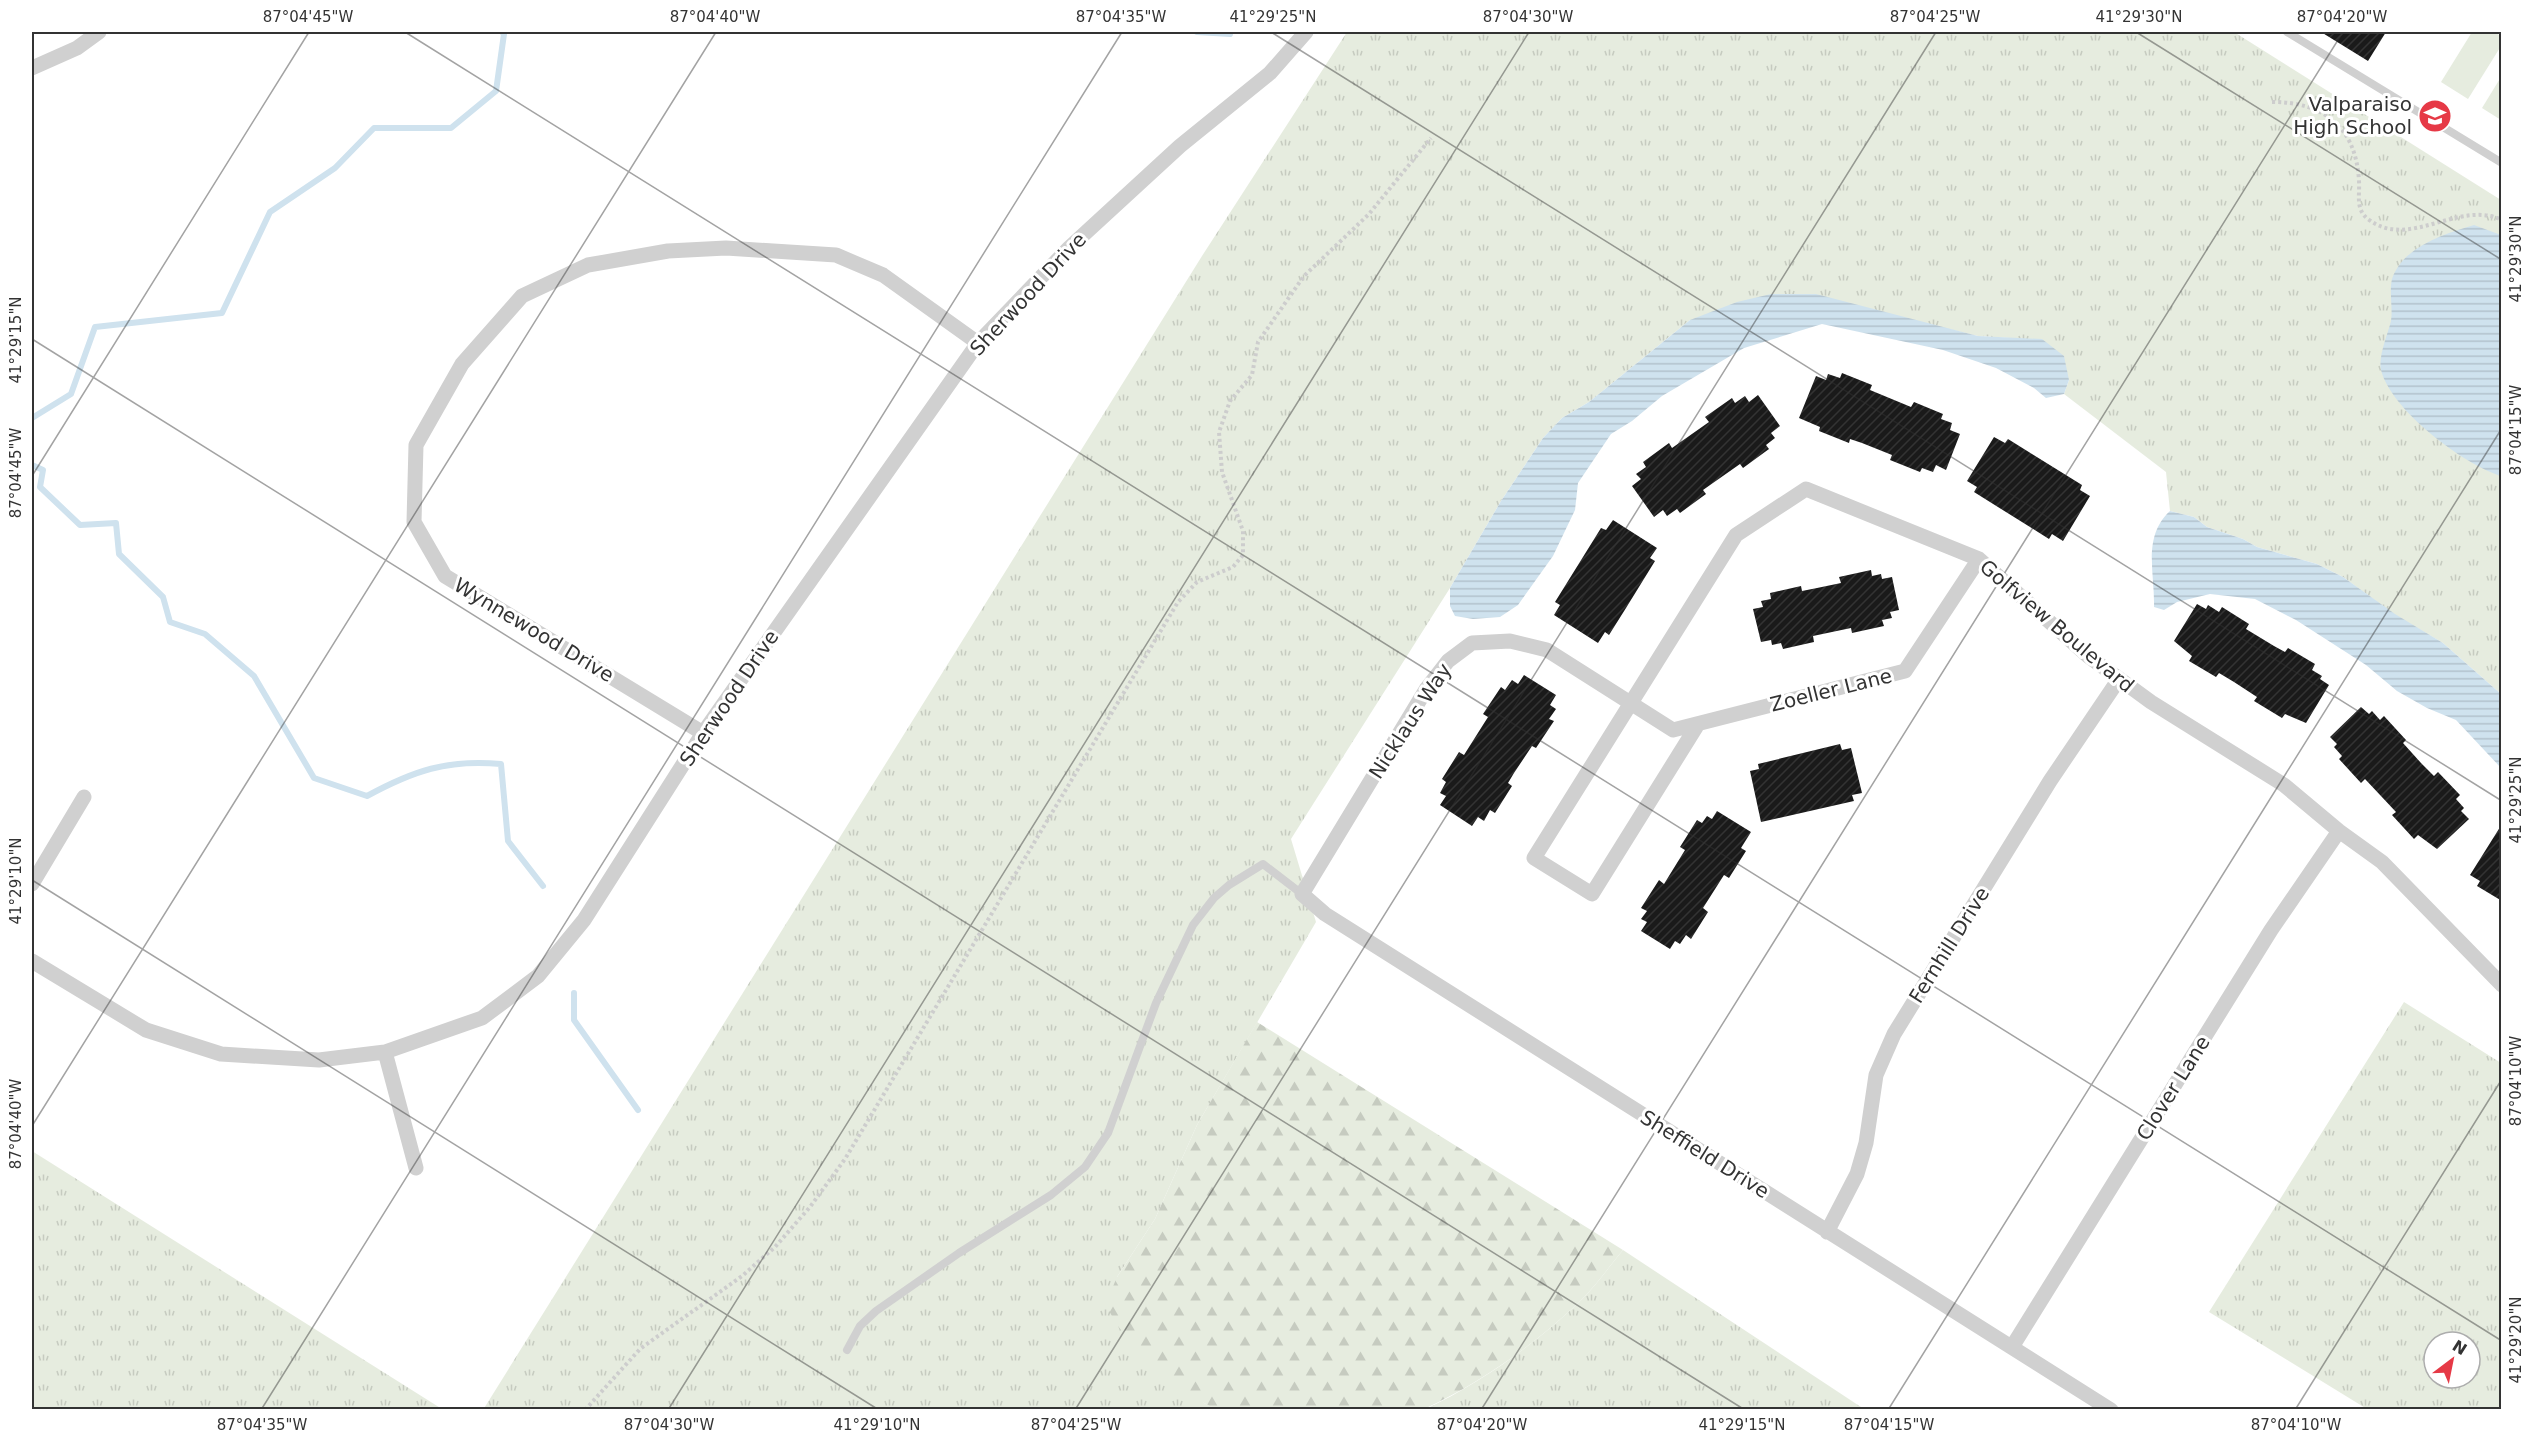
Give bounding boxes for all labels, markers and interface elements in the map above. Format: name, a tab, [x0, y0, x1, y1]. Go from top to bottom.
text: 87°04'45"W	[263, 8, 353, 26]
text: 87°04'40"W	[670, 8, 760, 26]
text: 87°04'35"W	[1076, 8, 1166, 26]
text: 41°29'25"N	[1229, 8, 1317, 26]
text: 87°04'30"W	[1483, 8, 1573, 26]
text: 87°04'25"W	[1890, 8, 1980, 26]
text: 41°29'30"N	[2095, 8, 2183, 26]
text: 87°04'20"W	[2297, 8, 2387, 26]
place label: Valparaiso High School	[2293, 92, 2412, 139]
school or university icon: Valparaiso High School	[2417, 98, 2453, 134]
text: 41°29'30"N	[2507, 215, 2525, 303]
street label: Sherwood Drive	[965, 228, 1091, 360]
text: 41°29'15"N	[7, 296, 25, 384]
text: 87°04'15"W	[2507, 385, 2525, 475]
text: 87°04'45"W	[7, 428, 25, 518]
street label: Golfview Boulevard	[1975, 554, 2139, 698]
street label: Wynnewood Drive	[450, 573, 618, 687]
street label: Sherwood Drive	[675, 625, 783, 771]
street label: Nicklaus Way	[1364, 659, 1456, 783]
street label: Zoeller Lane	[1768, 663, 1894, 717]
text: 41°29'25"N	[2507, 756, 2525, 844]
text: 41°29'10"N	[7, 837, 25, 925]
street label: Fernhill Drive	[1904, 883, 1994, 1007]
street label: Clover Lane	[2131, 1031, 2215, 1145]
text: 87°04'10"W	[2507, 1036, 2525, 1126]
text: 87°04'40"W	[7, 1079, 25, 1169]
street label: Sheffield Drive	[1636, 1105, 1774, 1203]
text: 41°29'20"N	[2507, 1296, 2525, 1384]
north arrow	[2422, 1330, 2482, 1390]
text: N	[2449, 1336, 2470, 1359]
text: 87°04'35"W	[217, 1416, 307, 1434]
text: 87°04'30"W	[624, 1416, 714, 1434]
text: 41°29'10"N	[833, 1416, 921, 1434]
text: 87°04'25"W	[1031, 1416, 1121, 1434]
text: 87°04'20"W	[1437, 1416, 1527, 1434]
text: 41°29'15"N	[1698, 1416, 1786, 1434]
text: 87°04'15"W	[1844, 1416, 1934, 1434]
text: 87°04'10"W	[2251, 1416, 2341, 1434]

